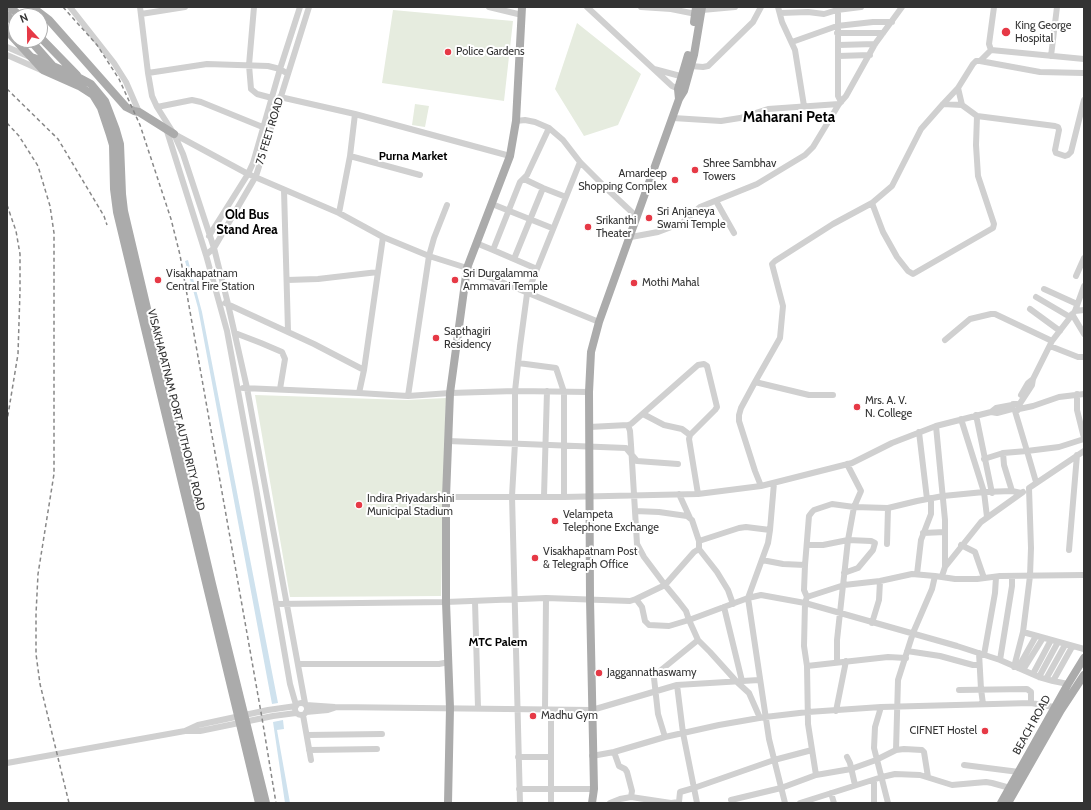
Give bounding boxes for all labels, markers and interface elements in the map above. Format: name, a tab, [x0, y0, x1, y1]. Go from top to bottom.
north arrow	[8, 8, 48, 48]
text: N	[18, 10, 30, 26]
place label: King George Hospital	[1015, 19, 1071, 45]
marker: King George Hospital	[1000, 26, 1012, 38]
place label: Police Gardens	[456, 45, 525, 59]
marker: Police Gardens	[443, 47, 453, 57]
street label: 75 FEET ROAD	[253, 96, 287, 166]
district label: Maharani Peta	[743, 109, 835, 127]
district label: Purna Market	[379, 149, 447, 163]
place label: Shree Sambhav Towers	[703, 157, 776, 183]
marker: Shree Sambhav Towers	[690, 165, 700, 175]
place label: Amardeep Shopping Complex	[578, 167, 667, 193]
marker: Amardeep Shopping Complex	[670, 175, 680, 185]
place label: Sri Anjaneya Swami Temple	[657, 205, 726, 231]
district label: Old Bus Stand Area	[216, 207, 278, 238]
marker: Sri Anjaneya Swami Temple	[644, 213, 654, 223]
place label: Srikanthi Theater	[596, 214, 636, 240]
marker: Srikanthi Theater	[583, 222, 593, 232]
place label: Visakhapatnam Central Fire Station	[166, 267, 255, 293]
place label: Sri Durgalamma Ammavari Temple	[463, 267, 548, 293]
marker: Visakhapatnam Central Fire Station	[153, 275, 163, 285]
marker: Sri Durgalamma Ammavari Temple	[450, 275, 460, 285]
place label: Mothi Mahal	[642, 276, 699, 290]
marker: Mothi Mahal	[629, 278, 639, 288]
street label: VISAKHAPATNAM PORT AUTHORITY ROAD	[145, 308, 207, 512]
place label: Sapthagiri Residency	[444, 325, 491, 351]
marker: Sapthagiri Residency	[431, 333, 441, 343]
place label: Mrs. A. V. N. College	[865, 394, 912, 420]
marker: Mrs. A. V. N. College	[852, 402, 862, 412]
place label: Indira Priyadarshini Municipal Stadium	[367, 492, 454, 518]
marker: Indira Priyadarshini Municipal Stadium	[354, 500, 364, 510]
place label: Velampeta Telephone Exchange	[563, 508, 659, 534]
marker: Velampeta Telephone Exchange	[550, 516, 560, 526]
place label: Visakhapatnam Post & Telegraph Office	[543, 545, 638, 571]
marker: Visakhapatnam Post & Telegraph Office	[530, 553, 540, 563]
district label: MTC Palem	[469, 635, 527, 649]
place label: Jaggannathaswamy	[607, 666, 696, 680]
marker: Jaggannathaswamy	[594, 668, 604, 678]
street label: BEACH ROAD	[1010, 693, 1054, 757]
place label: Madhu Gym	[541, 709, 598, 723]
marker: Madhu Gym	[528, 711, 538, 721]
place label: CIFNET Hostel	[909, 724, 977, 738]
marker: CIFNET Hostel	[980, 726, 990, 736]

